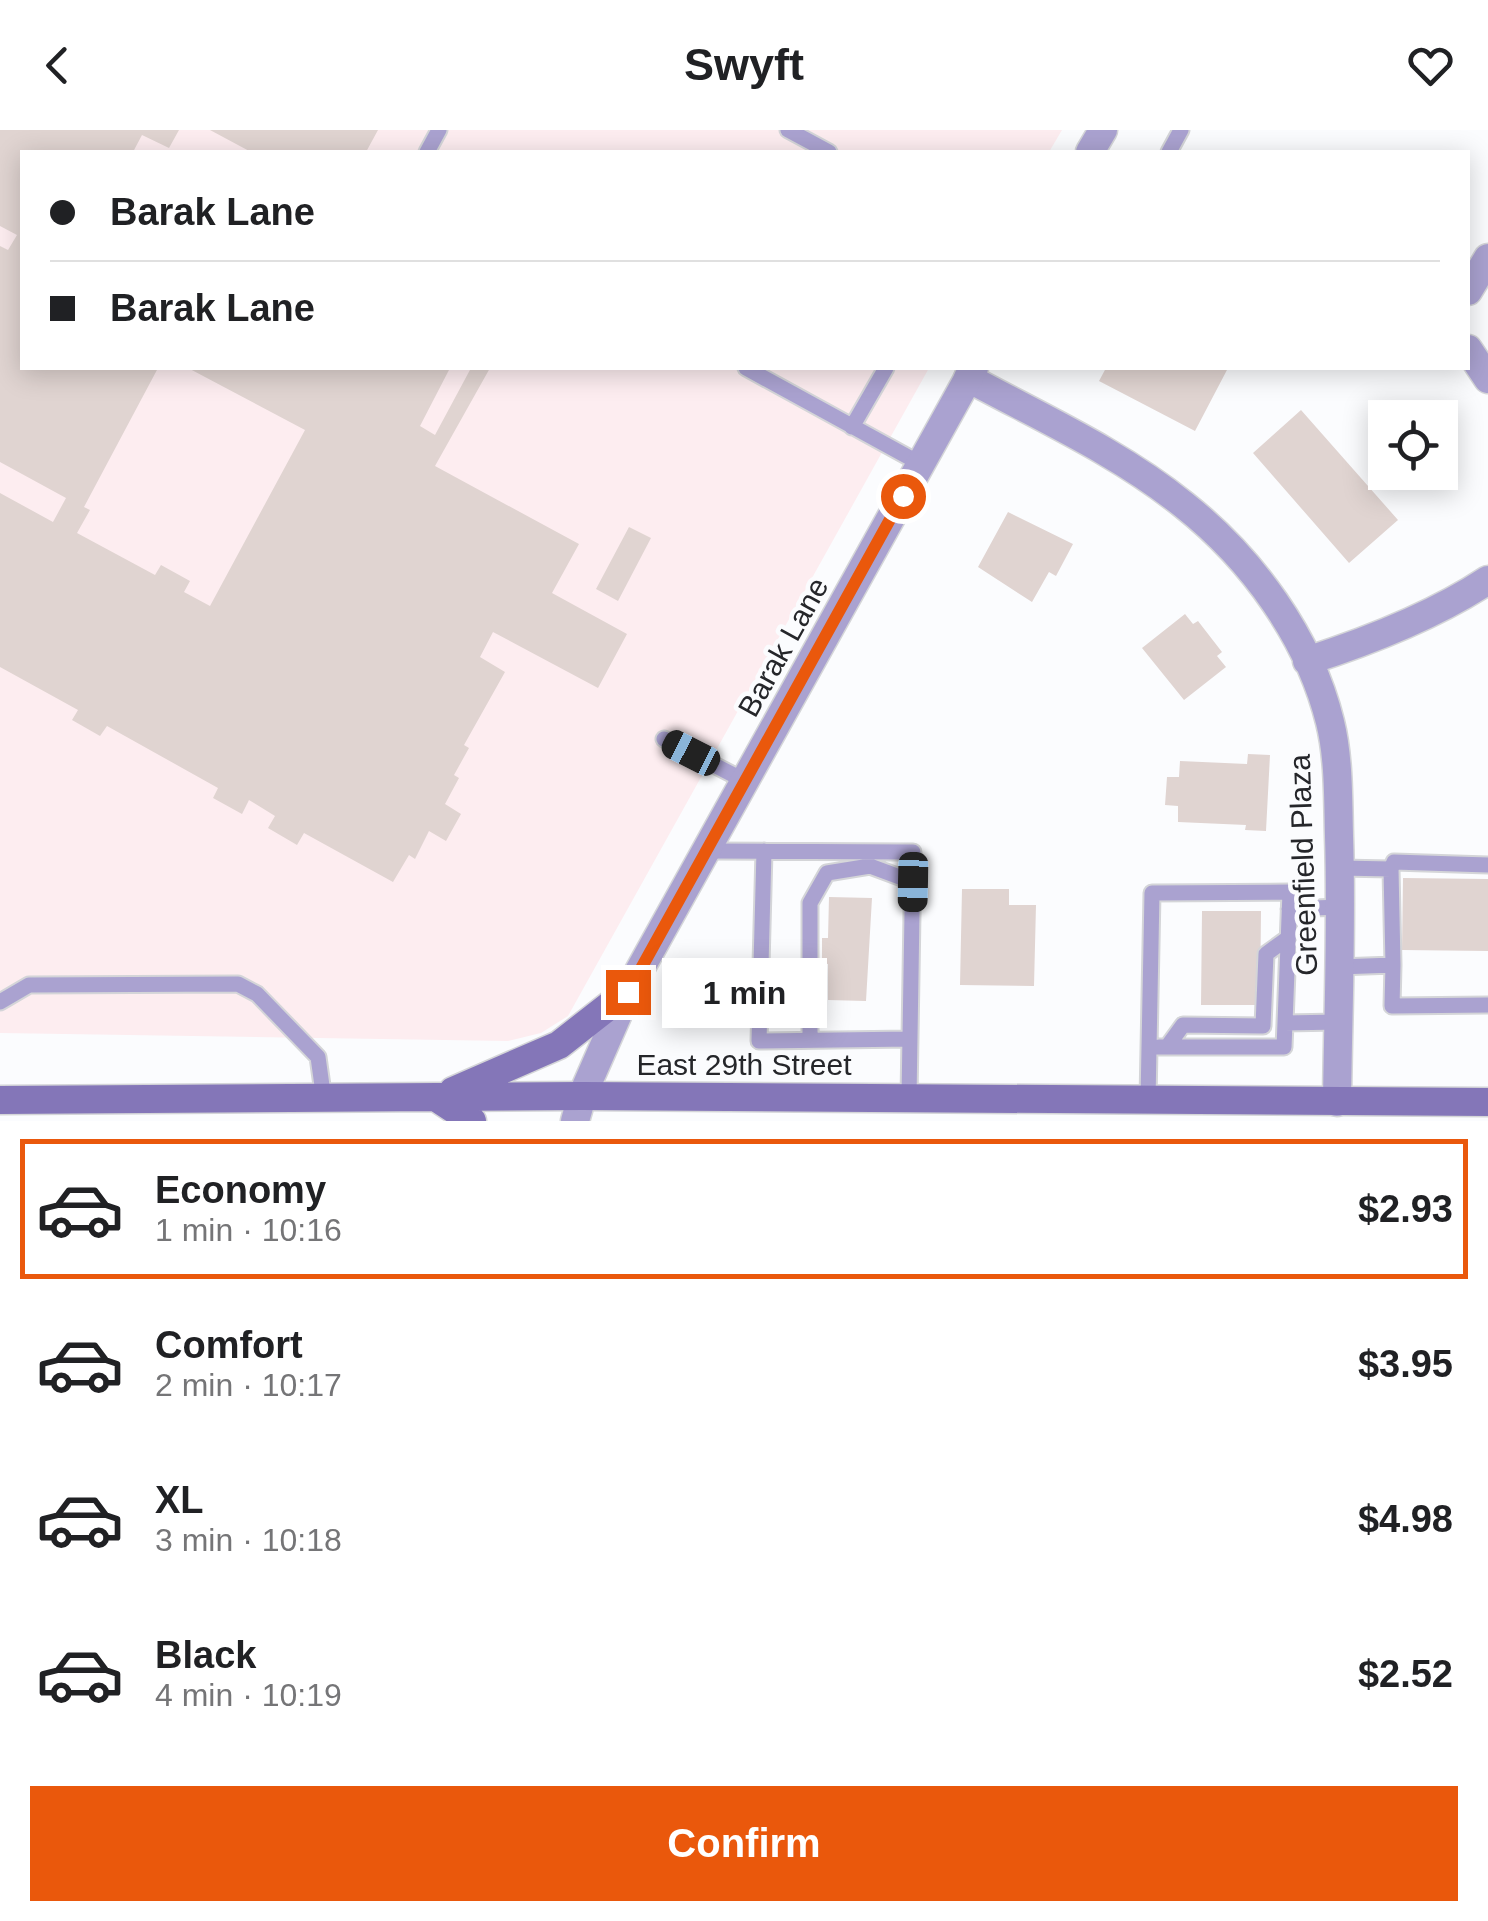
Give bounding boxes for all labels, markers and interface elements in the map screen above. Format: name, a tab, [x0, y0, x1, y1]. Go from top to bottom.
icon: back	[30, 38, 85, 93]
icon: heart	[1403, 38, 1458, 93]
text: Swyft	[684, 39, 804, 90]
text: Barak Lane	[110, 191, 315, 233]
text: Barak Lane	[110, 287, 315, 329]
map controls	[1368, 400, 1458, 490]
button: locate	[1368, 400, 1458, 490]
route start	[881, 474, 926, 519]
street label: Barak Lane	[731, 572, 835, 722]
car	[657, 726, 725, 780]
street label: Greenfield Plaza	[1283, 753, 1323, 976]
car	[897, 852, 929, 912]
callout: 1 min	[663, 957, 828, 1027]
route end	[606, 970, 651, 1015]
text: 1 min	[703, 975, 786, 1011]
street label: East 29th Street	[636, 1048, 852, 1081]
icon: car	[35, 1164, 125, 1254]
text: Economy	[155, 1169, 326, 1211]
text: $2.93	[1358, 1188, 1453, 1230]
text: 1 min · 10:16	[155, 1212, 342, 1248]
icon: car	[35, 1319, 125, 1409]
text: Comfort	[155, 1324, 303, 1366]
text: $3.95	[1358, 1343, 1453, 1385]
text: 2 min · 10:17	[155, 1367, 342, 1403]
icon: car	[35, 1474, 125, 1564]
text: XL	[155, 1479, 204, 1521]
text: $4.98	[1358, 1498, 1453, 1540]
text: 3 min · 10:18	[155, 1522, 342, 1558]
icon: car	[35, 1629, 125, 1719]
text: Black	[155, 1634, 256, 1676]
text: $2.52	[1358, 1653, 1453, 1695]
text: 4 min · 10:19	[155, 1677, 342, 1713]
button: Confirm	[30, 1786, 1458, 1901]

